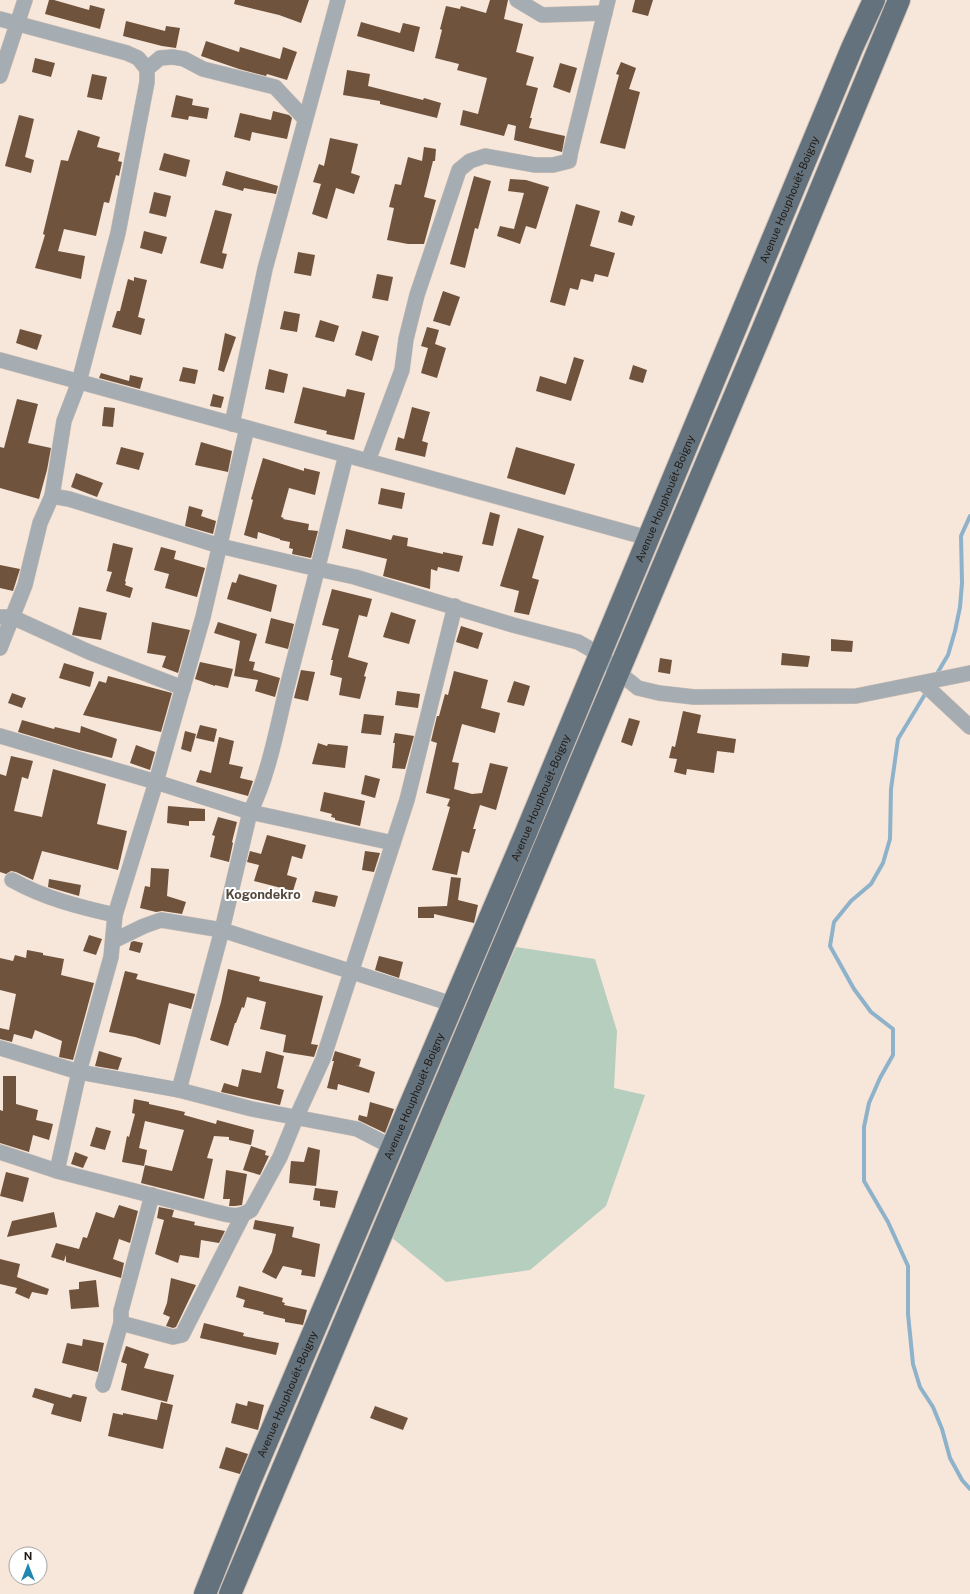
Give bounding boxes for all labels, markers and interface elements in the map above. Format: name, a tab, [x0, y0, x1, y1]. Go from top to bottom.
street label: Avenue Houphouët-Boigny	[757, 134, 821, 265]
street label: Avenue Houphouët-Boigny	[633, 433, 697, 564]
street label: Avenue Houphouët-Boigny	[509, 732, 572, 863]
district label: Kogondekro	[225, 887, 301, 902]
street label: Avenue Houphouët-Boigny	[382, 1031, 446, 1161]
street label: Avenue Houphouët-Boigny	[255, 1329, 319, 1459]
north arrow	[8, 1546, 48, 1586]
text: N	[24, 1550, 32, 1562]

